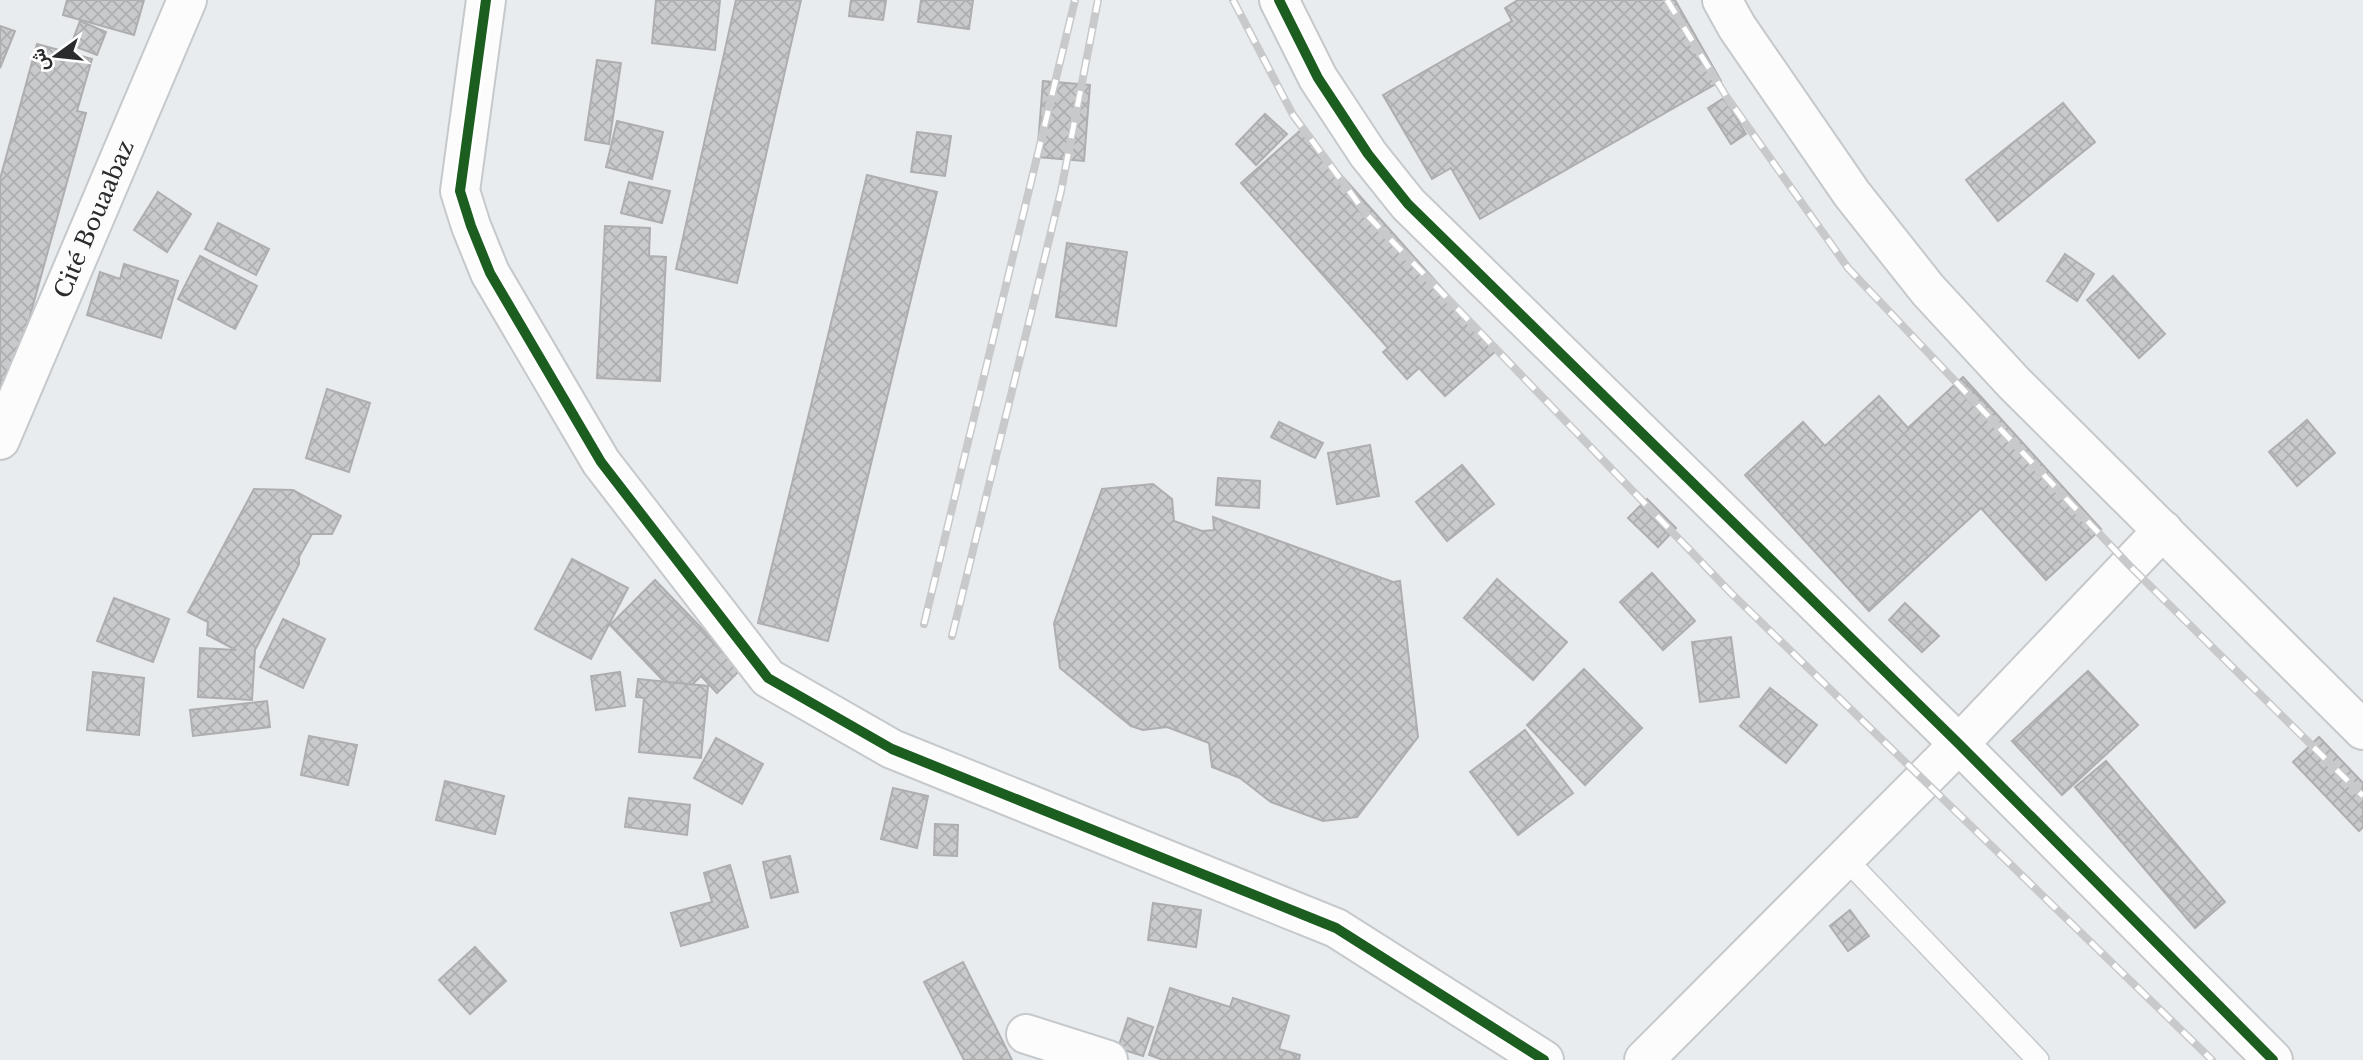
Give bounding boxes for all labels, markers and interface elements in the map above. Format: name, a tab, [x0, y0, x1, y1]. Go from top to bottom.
north arrow	[21, 21, 91, 91]
text: ش	[26, 46, 54, 74]
street label: Cité Bouaabaz	[48, 136, 140, 302]

